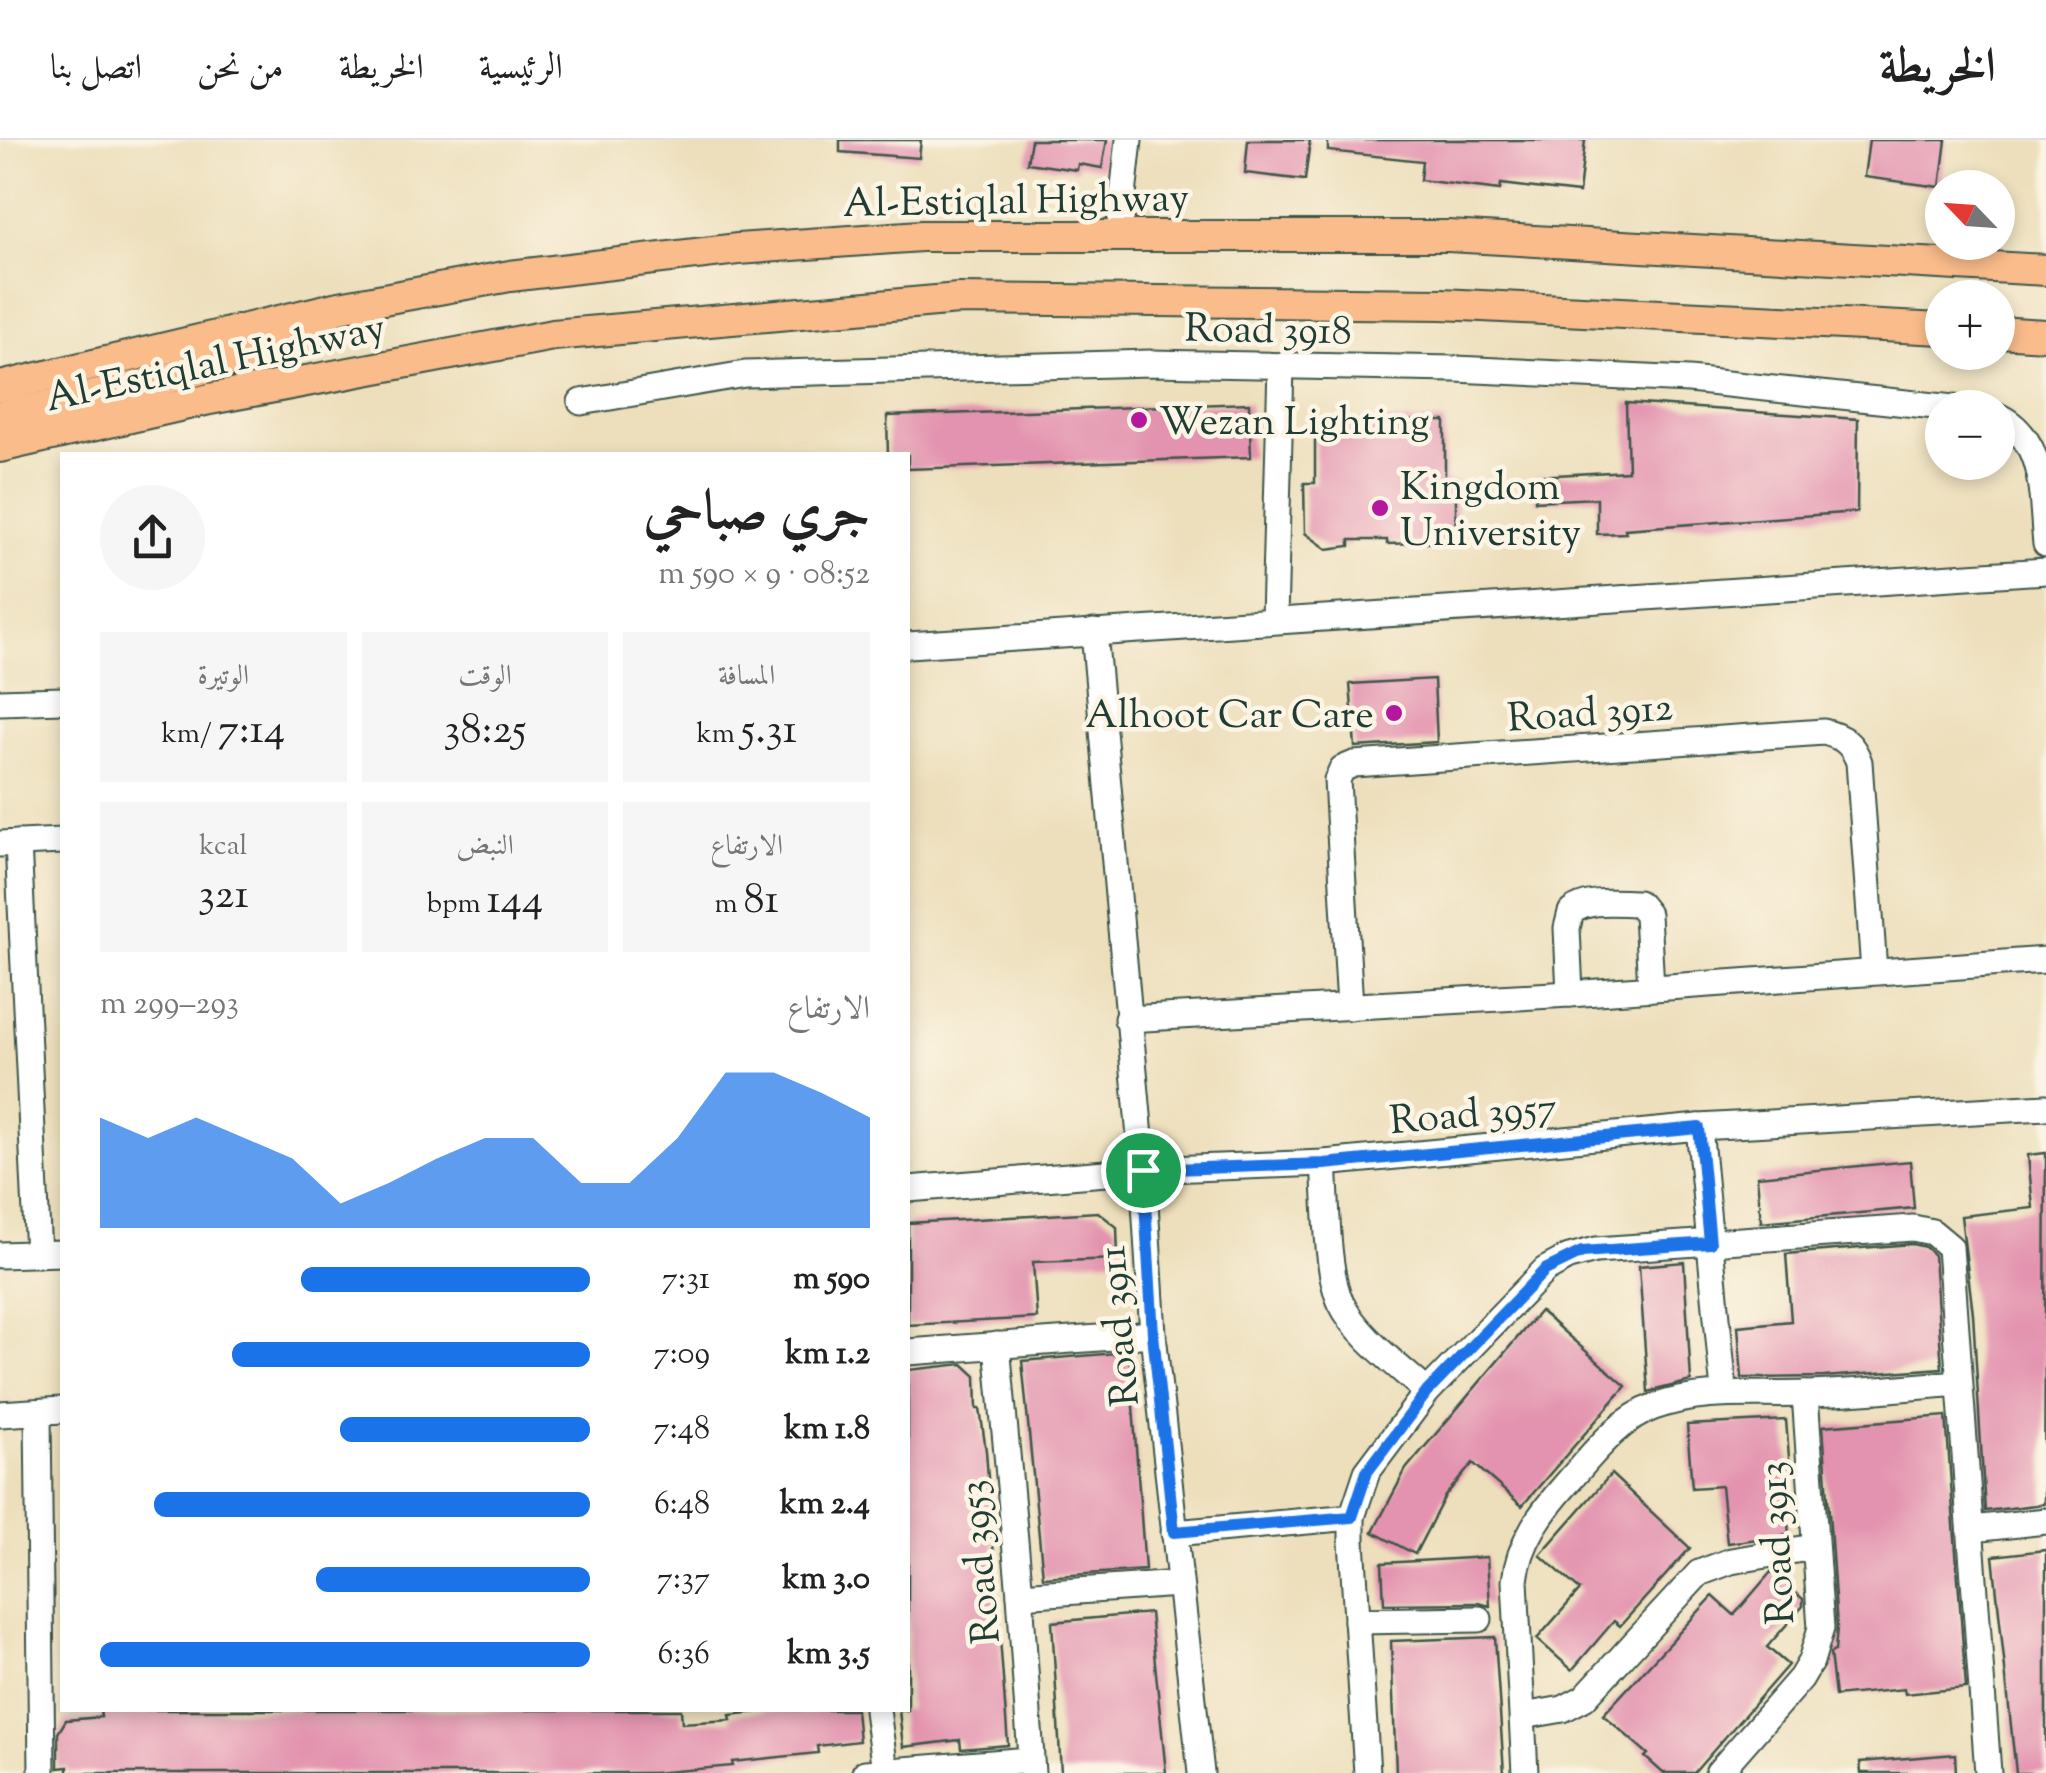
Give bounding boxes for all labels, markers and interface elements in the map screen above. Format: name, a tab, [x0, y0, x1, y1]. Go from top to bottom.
text: الخريطة	[1879, 35, 1996, 104]
text: اتصل بنا	[50, 44, 142, 95]
text: من نحن	[197, 44, 284, 95]
text: الخريطة	[339, 44, 424, 95]
text: الرئيسية	[479, 44, 563, 95]
north arrow	[1925, 170, 2015, 260]
map controls	[1925, 170, 2015, 480]
street label: Al-Estiqlal Highway	[842, 172, 1190, 235]
button: +	[1925, 280, 2015, 370]
street label: Al-Estiqlal Highway	[41, 302, 391, 429]
street label: Road 3918	[1184, 303, 1352, 362]
button: −	[1925, 390, 2015, 480]
place label: Wezan Lighting	[1159, 396, 1430, 453]
marker: Wezan Lighting	[1128, 409, 1150, 431]
place label: Kingdom University	[1400, 461, 1581, 564]
text: جري صباحي	[644, 475, 870, 554]
button: share	[100, 485, 205, 590]
marker: Kingdom University	[1369, 497, 1391, 519]
text: 08:52 · 9 × 590 m	[658, 552, 870, 598]
text: الوتيرة	[198, 657, 249, 697]
text: الوقت	[458, 657, 512, 697]
text: المسافة	[718, 657, 775, 697]
street label: Road 3912	[1506, 681, 1675, 750]
place label: Alhoot Car Care	[1085, 689, 1374, 746]
text: 7:14	[218, 702, 285, 762]
text: 38:25	[444, 702, 526, 762]
text: 5.31	[741, 702, 797, 762]
marker: Alhoot Car Care	[1383, 702, 1405, 724]
text: /km	[162, 715, 218, 755]
text: km	[696, 715, 741, 755]
text: kcal	[199, 827, 247, 867]
text: النبض	[456, 827, 514, 867]
text: الارتفاع	[710, 827, 783, 867]
text: 321	[198, 867, 249, 927]
text: 144	[487, 872, 543, 932]
text: 81	[744, 872, 779, 932]
text: bpm	[427, 885, 487, 925]
text: m	[714, 885, 744, 925]
text: 293–299 m	[100, 982, 239, 1028]
text: الارتفاع	[787, 987, 870, 1033]
street label: Road 3957	[1387, 1081, 1559, 1152]
pin	[1101, 1128, 1186, 1213]
icon: arrive	[1116, 1143, 1171, 1198]
street label: Road 3911	[1086, 1243, 1157, 1408]
text: 7:31	[662, 1257, 710, 1303]
text: 590 m	[793, 1257, 870, 1303]
text: 7:09	[653, 1332, 710, 1378]
text: 1.2 km	[785, 1332, 870, 1378]
text: 7:48	[654, 1407, 710, 1453]
text: 1.8 km	[784, 1407, 870, 1453]
street label: Road 3913	[1747, 1460, 1812, 1626]
street label: Road 3953	[947, 1477, 1018, 1646]
text: 6:48	[654, 1482, 710, 1528]
text: 2.4 km	[780, 1482, 870, 1528]
text: 7:37	[657, 1557, 710, 1603]
text: 3.0 km	[782, 1557, 870, 1603]
text: 6:36	[658, 1632, 710, 1678]
text: 3.5 km	[787, 1632, 870, 1678]

